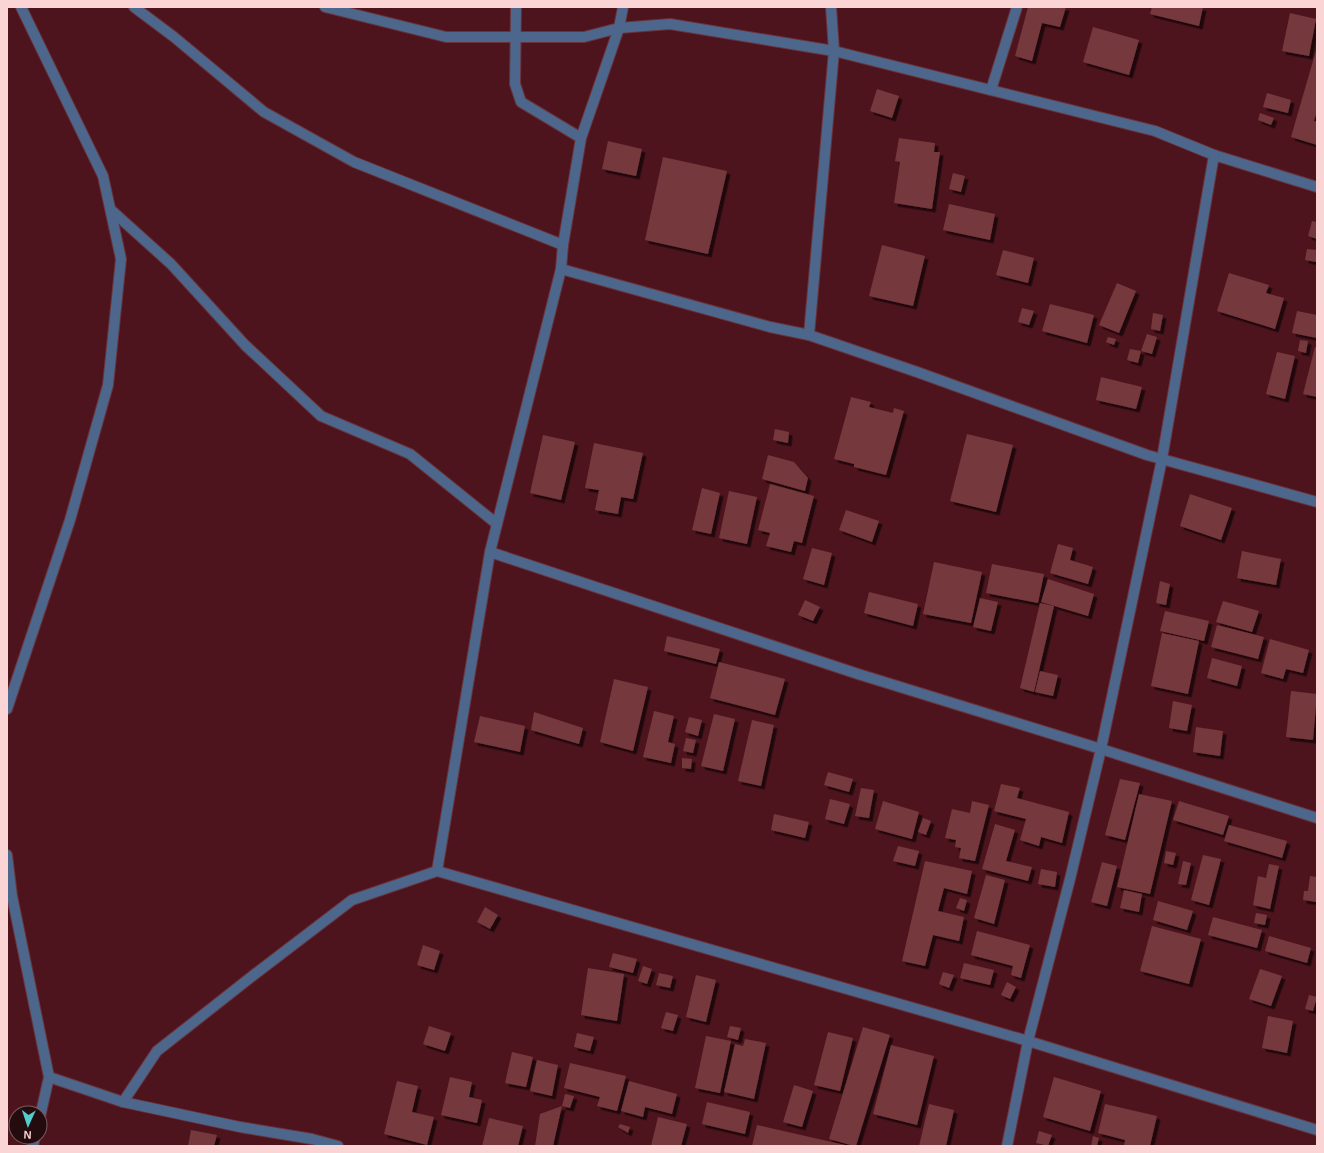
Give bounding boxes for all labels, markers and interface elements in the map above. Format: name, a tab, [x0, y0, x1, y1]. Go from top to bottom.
north arrow	[8, 1105, 48, 1145]
text: N	[23, 1129, 32, 1141]

